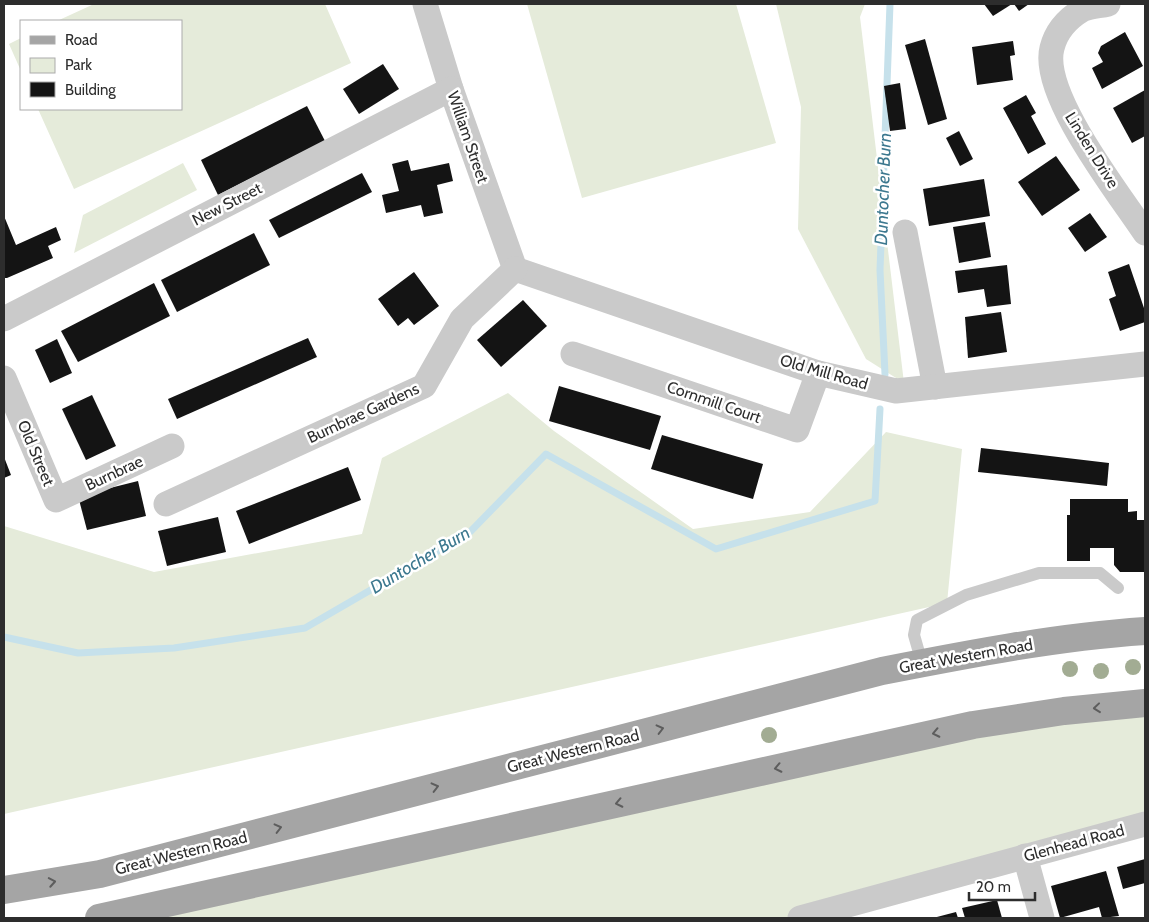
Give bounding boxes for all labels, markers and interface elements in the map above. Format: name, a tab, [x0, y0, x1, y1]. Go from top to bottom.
legend	[20, 20, 182, 110]
text: Road	[65, 31, 98, 49]
text: Park	[65, 56, 92, 74]
text: Building	[65, 81, 116, 99]
street label: William Street	[443, 89, 493, 186]
street label: Linden Drive	[1061, 109, 1123, 191]
water label: Duntocher Burn	[870, 132, 896, 246]
street label: New Street	[189, 178, 266, 230]
street label: Old Mill Road	[778, 350, 870, 394]
street label: Cornmill Court	[664, 377, 764, 427]
street label: Burnbrae Gardens	[304, 379, 422, 447]
street label: Old Street	[14, 417, 59, 489]
street label: Burnbrae	[82, 451, 146, 495]
water label: Duntocher Burn	[366, 522, 474, 598]
street label: Great Western Road	[898, 635, 1034, 677]
one-way arrow	[1092, 702, 1100, 713]
one-way arrow	[656, 724, 665, 735]
street label: Great Western Road	[505, 725, 641, 777]
one-way arrow	[932, 727, 941, 738]
one-way arrow	[773, 762, 782, 773]
one-way arrow	[431, 782, 440, 793]
one-way arrow	[615, 797, 623, 808]
street label: Glenhead Road	[1022, 820, 1126, 866]
one-way arrow	[273, 823, 281, 833]
street label: Great Western Road	[113, 827, 249, 879]
scale bar	[969, 870, 1035, 902]
one-way arrow	[48, 878, 56, 888]
text: 20 m	[976, 878, 1011, 896]

